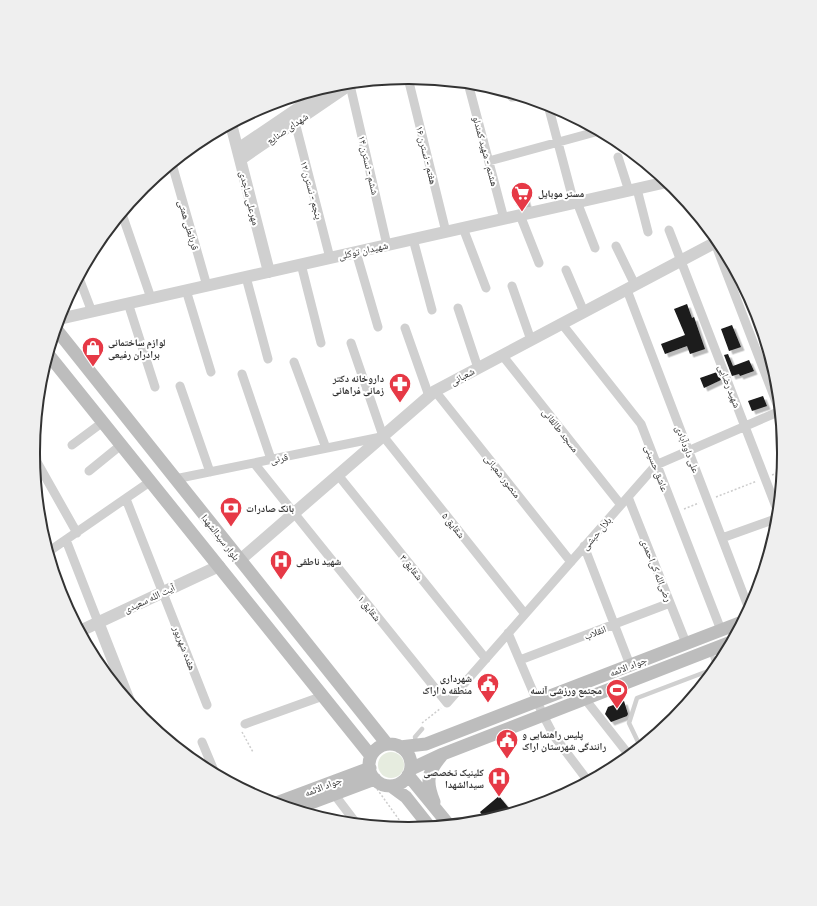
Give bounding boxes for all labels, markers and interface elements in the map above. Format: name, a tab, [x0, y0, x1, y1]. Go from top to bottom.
street label: شهدای صنایع	[265, 110, 311, 147]
street label: هشتم - شهید کمندلو	[469, 115, 500, 188]
street label: هفتم - نسترن ۱۶	[412, 125, 439, 186]
street label: ششم - نسترن ۱۴	[354, 134, 381, 197]
street label: پنجم - نسترن ۱۲	[296, 160, 325, 221]
street label: مهرعلی ساجدی	[237, 170, 262, 227]
supermarket icon: مستر موبایل	[509, 180, 535, 213]
place label: مستر موبایل	[538, 188, 585, 200]
street label: قربانعلی همتی	[175, 199, 201, 252]
street label: شهیدان توکلی	[337, 239, 390, 263]
shop icon: لوازم ساختمانی برادران رفیعی	[80, 335, 106, 368]
place label: لوازم ساختمانی برادران رفیعی	[108, 337, 166, 361]
street label: شهید رضایی	[715, 363, 743, 410]
street label: شعبانی	[448, 365, 477, 388]
pharmacy icon: داروخانه دکتر زمانی فراهانی	[387, 371, 413, 404]
place label: داروخانه دکتر زمانی فراهانی	[332, 373, 384, 397]
street label: مسجد طالقانی	[539, 406, 581, 455]
street label: علی داودآبادی	[673, 424, 702, 475]
street label: عاشق حسینی	[642, 443, 670, 493]
street label: قرنی	[269, 451, 289, 467]
street label: منصور شعبانی	[482, 453, 523, 501]
bank icon: بانک صادرات	[218, 495, 244, 528]
place label: بانک صادرات	[246, 503, 294, 515]
street label: شقایق ۵	[439, 510, 467, 541]
street label: بلوار سیدالشهدا	[198, 512, 242, 563]
street label: بلال حبشی	[579, 515, 614, 553]
street label: رضی‌الله کی‌احمدی	[638, 537, 674, 604]
hospital icon: شهید ناطقی	[268, 548, 294, 581]
street label: شقایق ۳	[397, 552, 425, 583]
place label: شهید ناطقی	[296, 556, 341, 568]
street label: آیت الله سعیدی	[122, 582, 177, 616]
street label: شقایق ۱	[355, 593, 383, 624]
street label: انقلاب	[583, 623, 608, 643]
street label: هفده شهریور	[170, 624, 198, 672]
street label: جواد الائمه	[608, 654, 649, 679]
public building icon: شهرداری منطقه ۵ اراک	[475, 671, 501, 704]
place label: شهرداری منطقه ۵ اراک	[422, 673, 472, 697]
sports icon: مجتمع ورزشی آنسه	[604, 677, 630, 710]
place label: مجتمع ورزشی آنسه	[530, 685, 602, 698]
public building icon: پلیس راهنمایی و رانندگی شهرستان اراک	[494, 727, 520, 760]
place label: پلیس راهنمایی و رانندگی شهرستان اراک	[522, 729, 606, 753]
hospital icon: کلینیک تخصصی سیدالشهدا	[486, 765, 512, 798]
place label: کلینیک تخصصی سیدالشهدا	[423, 767, 485, 791]
street label: جواد الائمه	[303, 774, 344, 799]

